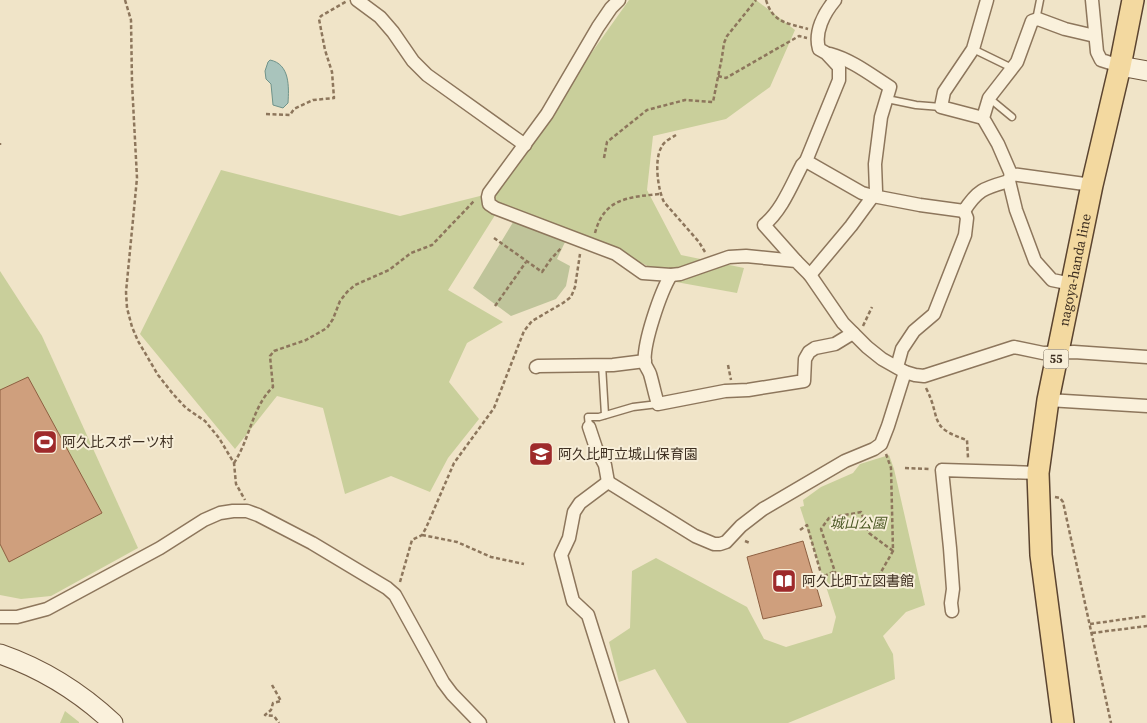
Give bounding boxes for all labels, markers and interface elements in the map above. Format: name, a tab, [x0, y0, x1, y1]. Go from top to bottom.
street label: nagoya-handa line	[1053, 212, 1096, 328]
road number: 55	[1044, 349, 1068, 368]
sports icon: 阿久比スポーツ村	[32, 429, 58, 455]
place label: 阿久比スポーツ村	[62, 432, 174, 452]
school or university icon: 阿久比町立城山保育園	[528, 441, 554, 467]
place label: 阿久比町立城山保育園	[558, 444, 698, 464]
park label: 城山公園	[830, 513, 888, 533]
library icon: 阿久比町立図書館	[771, 568, 797, 594]
place label: 阿久比町立図書館	[802, 571, 914, 591]

